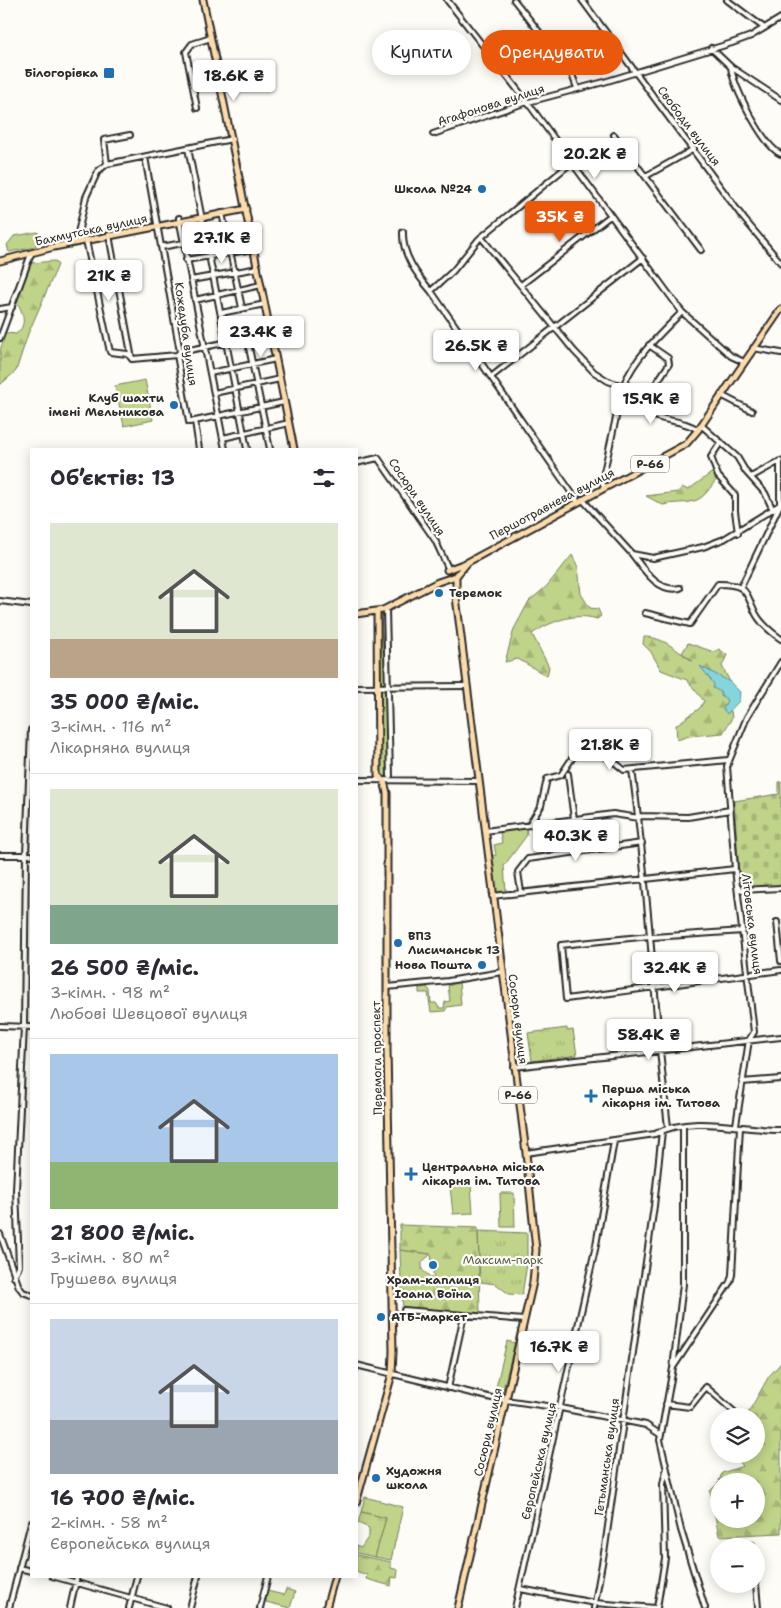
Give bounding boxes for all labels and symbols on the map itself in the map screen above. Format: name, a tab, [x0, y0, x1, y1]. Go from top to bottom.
pin: 18.6K ₴	[188, 59, 280, 102]
place label: Білогорівка	[24, 65, 99, 81]
marker: Білогорівка	[102, 66, 116, 80]
street label: Агафонова вулиця	[436, 80, 546, 130]
street label: Свободи вулиця	[654, 83, 724, 169]
pin: 20.2K ₴	[549, 138, 641, 180]
place label: Школа №24	[394, 181, 473, 197]
marker: Школа №24	[476, 183, 488, 195]
pin: 35K ₴	[525, 200, 595, 243]
street label: Бахмутська вулиця	[33, 210, 149, 250]
pin: 27.1K ₴	[176, 222, 268, 264]
pin: 21K ₴	[74, 260, 144, 302]
street label: Кожедуба вулиця	[171, 281, 201, 387]
pin: 23.4K ₴	[215, 316, 307, 358]
pin: 26.5K ₴	[430, 330, 522, 372]
pin: 15.9K ₴	[605, 382, 697, 425]
place label: Клуб шахти імені Мельникова	[48, 390, 165, 420]
marker: Клуб шахти імені Мельникова	[168, 399, 180, 411]
street label: Сосюри вулиця	[385, 455, 449, 539]
road number: Р-66	[631, 456, 669, 472]
street label: Першотравнева вулиця	[487, 464, 617, 544]
place label: Теремок	[449, 585, 503, 601]
marker: Теремок	[433, 587, 445, 599]
pin: 21.8K ₴	[564, 728, 656, 771]
pin: 40.3K ₴	[530, 820, 622, 862]
street label: Літовська вулиця	[738, 872, 766, 976]
place label: ВПЗ Лисичанськ 13	[408, 928, 500, 958]
marker: ВПЗ Лисичанськ 13	[392, 937, 404, 949]
pin: 32.4K ₴	[629, 952, 721, 994]
place label: Нова Пошта	[395, 957, 473, 973]
marker: Нова Пошта	[476, 959, 488, 971]
street label: Сосюри вулиця	[505, 973, 531, 1065]
street label: Перемоги проспект	[368, 1000, 386, 1115]
pin: 58.4K ₴	[603, 1018, 695, 1061]
place label: Перша міська лікарня ім. Титова	[602, 1081, 721, 1111]
road number: Р-66	[499, 1086, 537, 1104]
marker: Перша міська лікарня ім. Титова	[584, 1089, 598, 1103]
place label: Центральна міська лікарня ім. Титова	[422, 1159, 545, 1189]
marker: Центральна міська лікарня ім. Титова	[404, 1167, 418, 1181]
park label: Максим-парк	[463, 1252, 544, 1268]
marker: Храм-каплиця Іоана Воїна	[427, 1259, 439, 1271]
place label: Храм-каплиця Іоана Воїна	[387, 1272, 479, 1302]
place label: АТБ-маркет	[391, 1309, 468, 1325]
marker: АТБ-маркет	[375, 1311, 387, 1323]
pin: 16.7K ₴	[513, 1330, 605, 1373]
street label: Сосюри вулиця	[470, 1386, 506, 1478]
street label: Гетьманська вулиця	[591, 1397, 623, 1517]
street label: Європейська вулиця	[518, 1401, 560, 1521]
place label: Художня школа	[386, 1463, 442, 1493]
marker: Художня школа	[370, 1472, 382, 1484]

